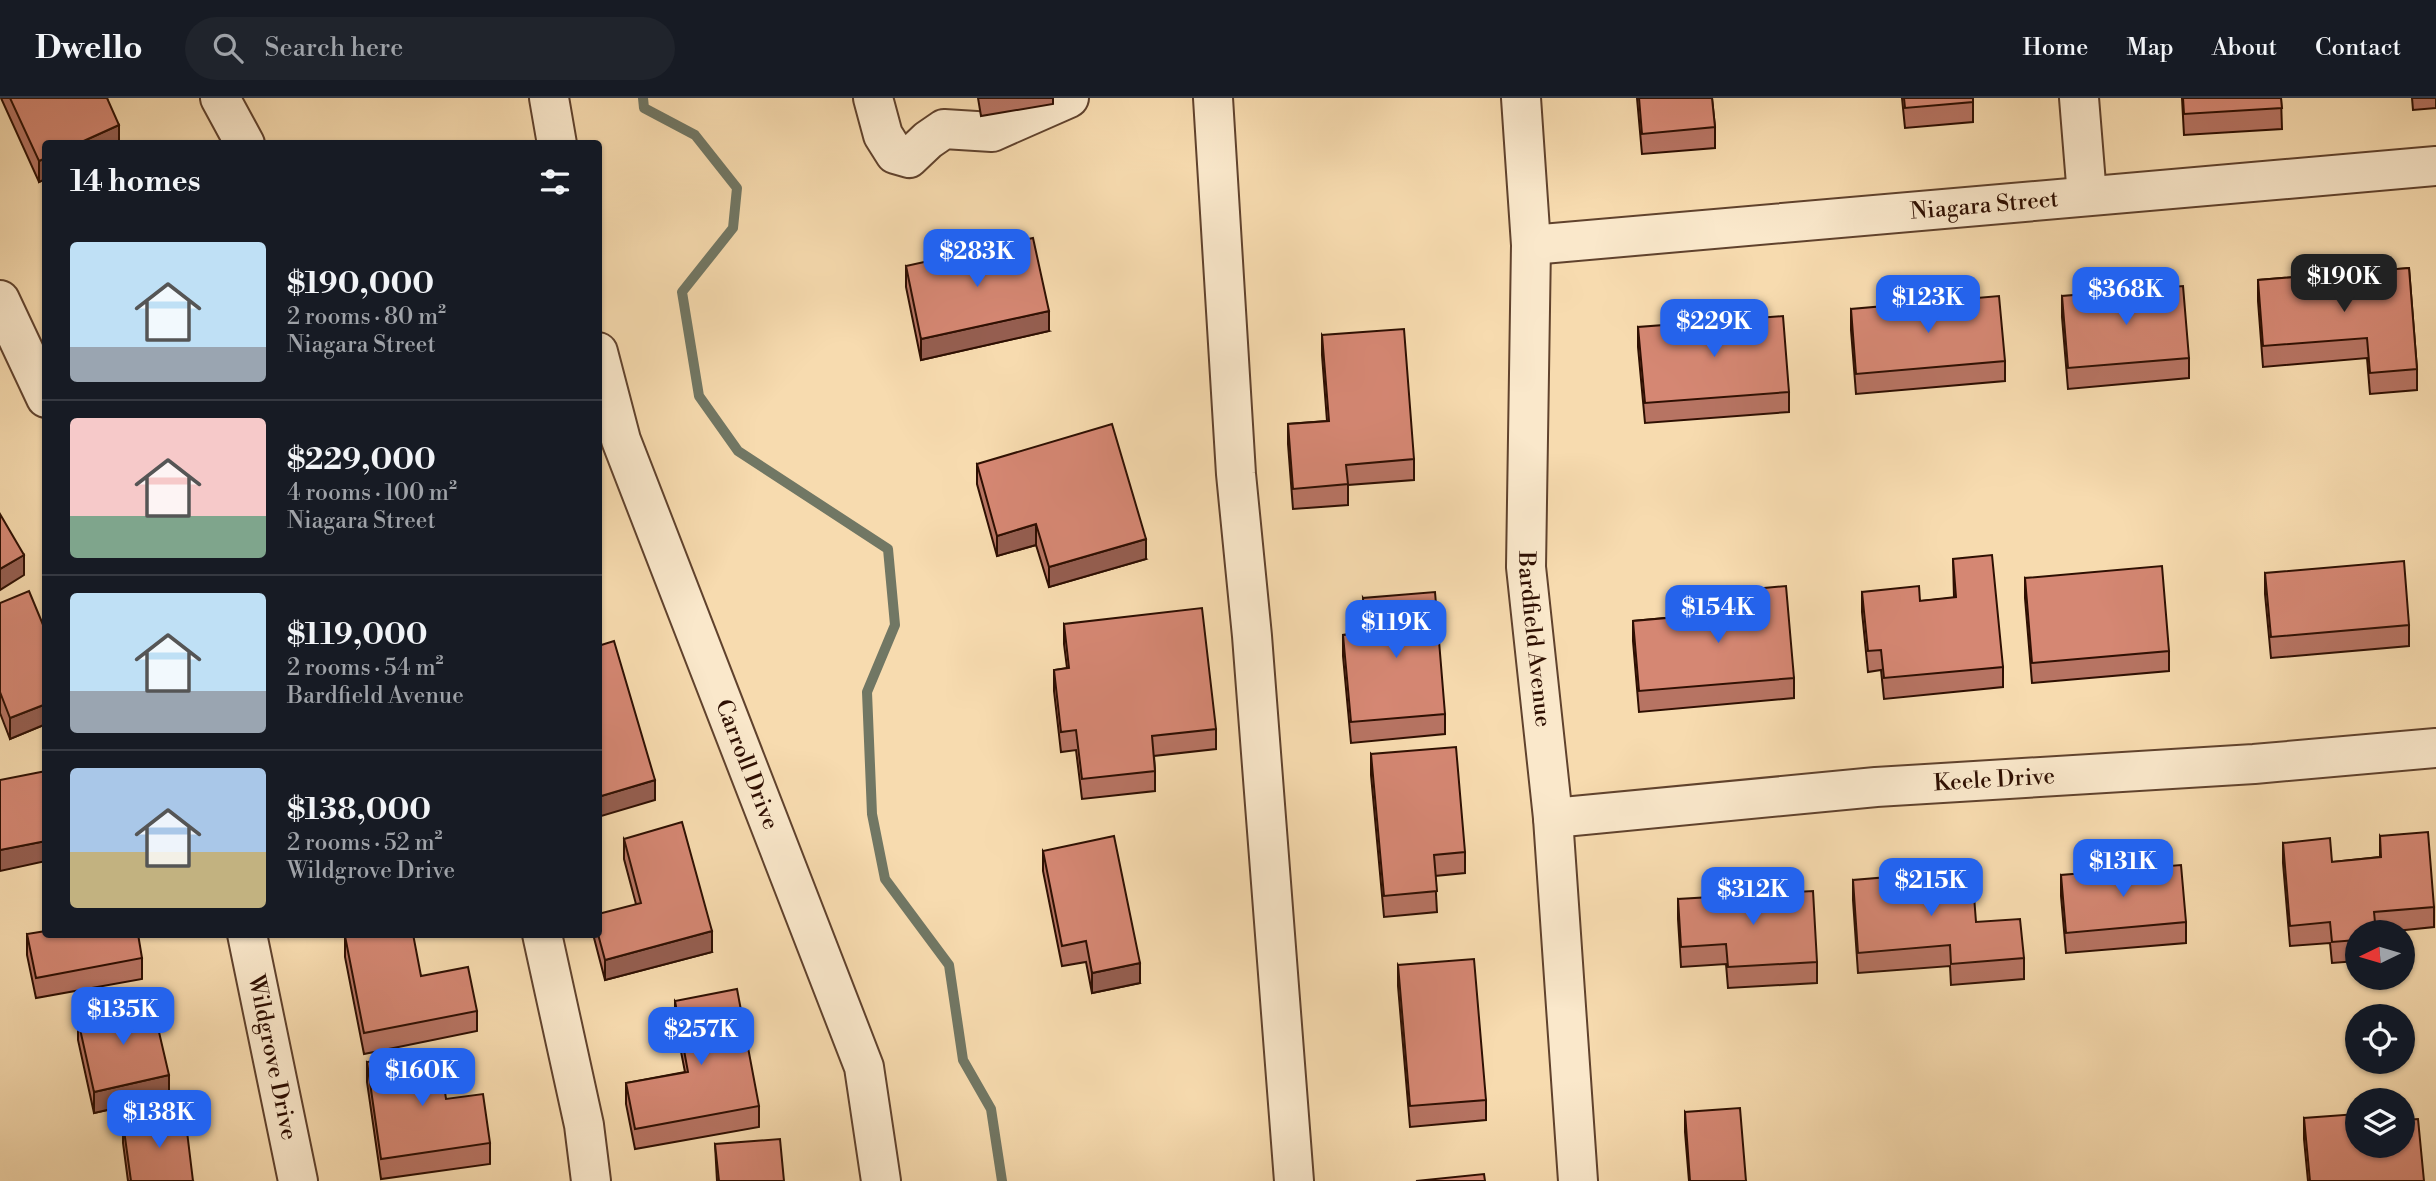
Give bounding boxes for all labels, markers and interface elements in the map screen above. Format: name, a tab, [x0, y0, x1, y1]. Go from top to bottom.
search box	[185, 17, 675, 80]
text: Dwello	[35, 28, 143, 69]
icon: search	[209, 29, 247, 67]
text: Search here	[265, 32, 403, 64]
text: Home	[2023, 33, 2088, 63]
text: Map	[2126, 33, 2174, 63]
text: About	[2212, 33, 2277, 63]
text: Contact	[2315, 33, 2401, 63]
text: 14 homes	[70, 163, 201, 201]
icon: filters	[536, 163, 574, 201]
street label: Niagara Street	[1909, 185, 2060, 226]
pin: $283K	[928, 230, 1026, 289]
text: $283K	[939, 238, 1015, 266]
pin: $190K	[2295, 254, 2393, 314]
text: $190K	[2307, 263, 2381, 291]
text: $190,000	[287, 265, 434, 303]
pin: $368K	[2077, 268, 2175, 327]
icon: home	[126, 270, 210, 354]
pin: $123K	[1879, 275, 1977, 335]
text: $368K	[2088, 276, 2164, 304]
text: $123K	[1892, 284, 1964, 312]
pin: $229K	[1665, 300, 1763, 359]
text: 2 rooms · 80 m²	[287, 303, 446, 331]
text: $229K	[1676, 308, 1752, 336]
text: Niagara Street	[287, 331, 436, 359]
text: $229,000	[287, 441, 436, 479]
icon: home	[126, 446, 210, 530]
text: 4 rooms · 100 m²	[287, 479, 457, 507]
text: Niagara Street	[287, 507, 436, 535]
street label: Bardfield Avenue	[1512, 550, 1557, 729]
pin: $154K	[1669, 586, 1767, 645]
text: $154K	[1681, 594, 1755, 622]
pin: $119K	[1347, 601, 1445, 660]
text: $119K	[1361, 609, 1431, 637]
text: $119,000	[287, 616, 428, 654]
icon: home	[126, 621, 210, 705]
text: 2 rooms · 54 m²	[287, 654, 444, 682]
text: Bardfield Avenue	[287, 682, 464, 710]
street label: Carroll Drive	[709, 695, 785, 834]
street label: Keele Drive	[1933, 762, 2056, 797]
text: $138,000	[287, 791, 431, 829]
icon: home	[126, 796, 210, 880]
text: 2 rooms · 52 m²	[287, 829, 443, 857]
pin: $131K	[2074, 840, 2172, 899]
text: $131K	[2089, 848, 2157, 876]
text: Wildgrove Drive	[287, 857, 455, 885]
pin: $215K	[1882, 858, 1980, 918]
text: $215K	[1895, 867, 1967, 895]
pin: $312K	[1704, 868, 1802, 927]
text: $312K	[1717, 876, 1789, 904]
north arrow	[2345, 920, 2415, 990]
map controls	[2345, 920, 2415, 1158]
street label: Wildgrove Drive	[242, 971, 303, 1143]
pin: $135K	[74, 988, 172, 1047]
text: $135K	[87, 996, 159, 1024]
button: locate	[2345, 1004, 2415, 1074]
pin: $257K	[652, 1007, 750, 1067]
text: $257K	[664, 1016, 738, 1044]
pin: $160K	[373, 1048, 471, 1108]
text: $160K	[385, 1057, 459, 1085]
button: layers	[2345, 1088, 2415, 1158]
pin: $138K	[110, 1090, 208, 1150]
text: $138K	[123, 1099, 195, 1127]

